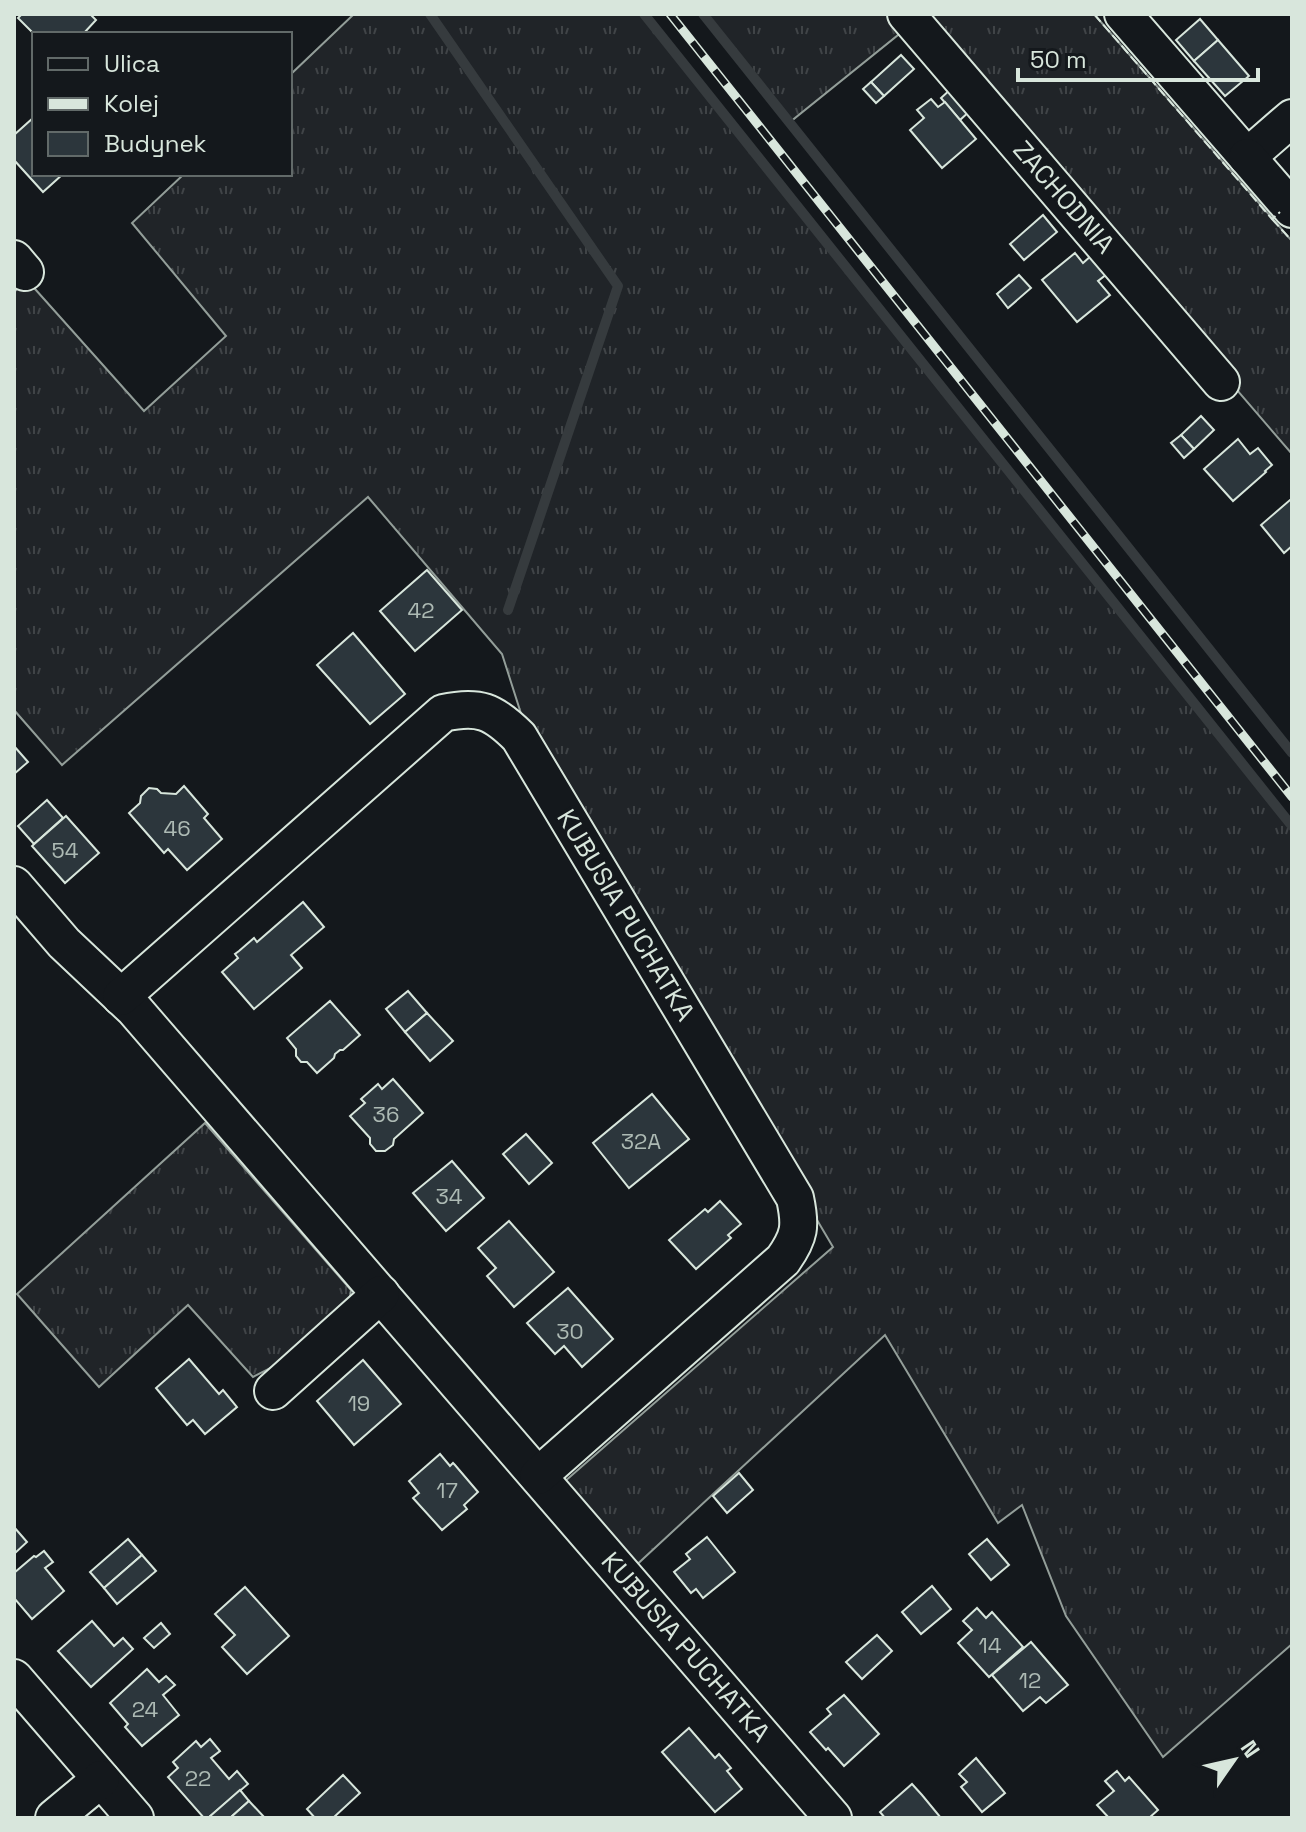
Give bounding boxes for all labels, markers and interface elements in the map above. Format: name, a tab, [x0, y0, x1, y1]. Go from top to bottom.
legend	[32, 32, 292, 176]
scale bar	[1018, 32, 1258, 82]
text: 50 m	[1030, 44, 1087, 75]
text: Ulica	[104, 48, 160, 79]
text: Kolej	[104, 88, 159, 119]
text: Budynek	[104, 128, 207, 159]
street label: ZACHODNIA	[1006, 133, 1122, 261]
house number: 42	[407, 596, 435, 624]
street label: KUBUSIA PUCHATKA	[549, 803, 703, 1027]
house number: 46	[163, 814, 191, 842]
house number: 54	[52, 836, 79, 864]
house number: 36	[373, 1100, 399, 1128]
house number: 32A	[621, 1127, 661, 1155]
house number: 34	[435, 1182, 463, 1210]
house number: 30	[556, 1317, 584, 1345]
house number: 19	[348, 1389, 370, 1417]
house number: 17	[436, 1476, 458, 1504]
street label: KUBUSIA PUCHATKA	[594, 1545, 778, 1749]
house number: 14	[979, 1631, 1002, 1659]
house number: 12	[1019, 1666, 1041, 1694]
house number: 24	[132, 1695, 158, 1723]
north arrow	[1194, 1720, 1274, 1800]
text: N	[1235, 1735, 1266, 1763]
house number: 22	[185, 1764, 211, 1792]

